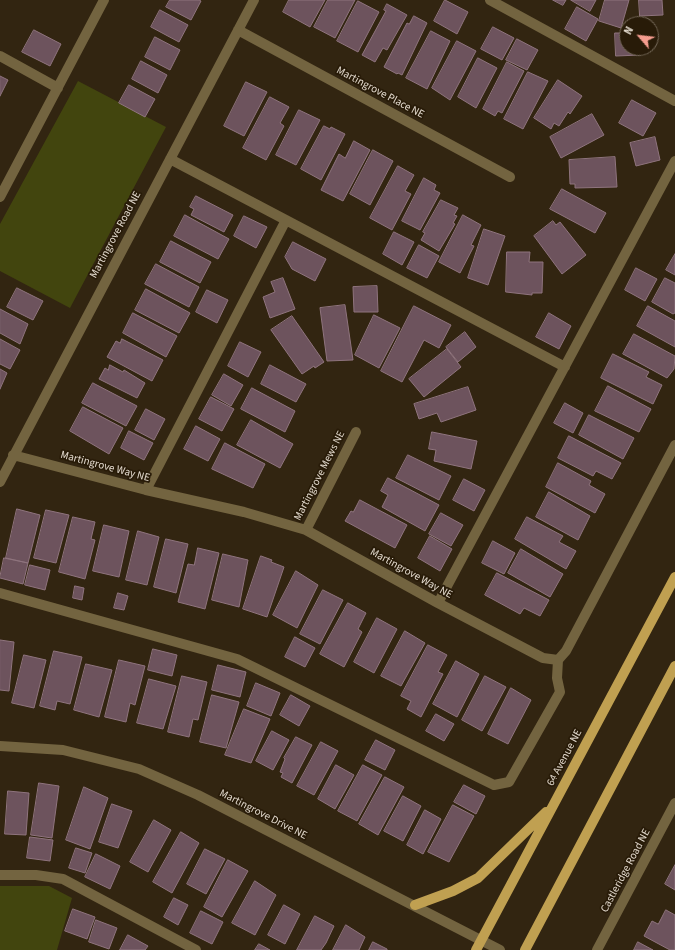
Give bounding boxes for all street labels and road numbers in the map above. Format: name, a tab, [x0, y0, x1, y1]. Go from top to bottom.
street label: Martingrove Place NE	[334, 64, 426, 122]
street label: Martingrove Road NE	[88, 189, 144, 281]
street label: Martingrove Mews NE	[292, 429, 348, 523]
street label: Martingrove Way NE	[59, 449, 151, 485]
street label: Martingrove Way NE	[368, 546, 454, 602]
street label: 64 Avenue NE	[545, 727, 585, 789]
street label: Martingrove Drive NE	[217, 787, 309, 843]
street label: Castleridge Road NE	[598, 827, 654, 915]

